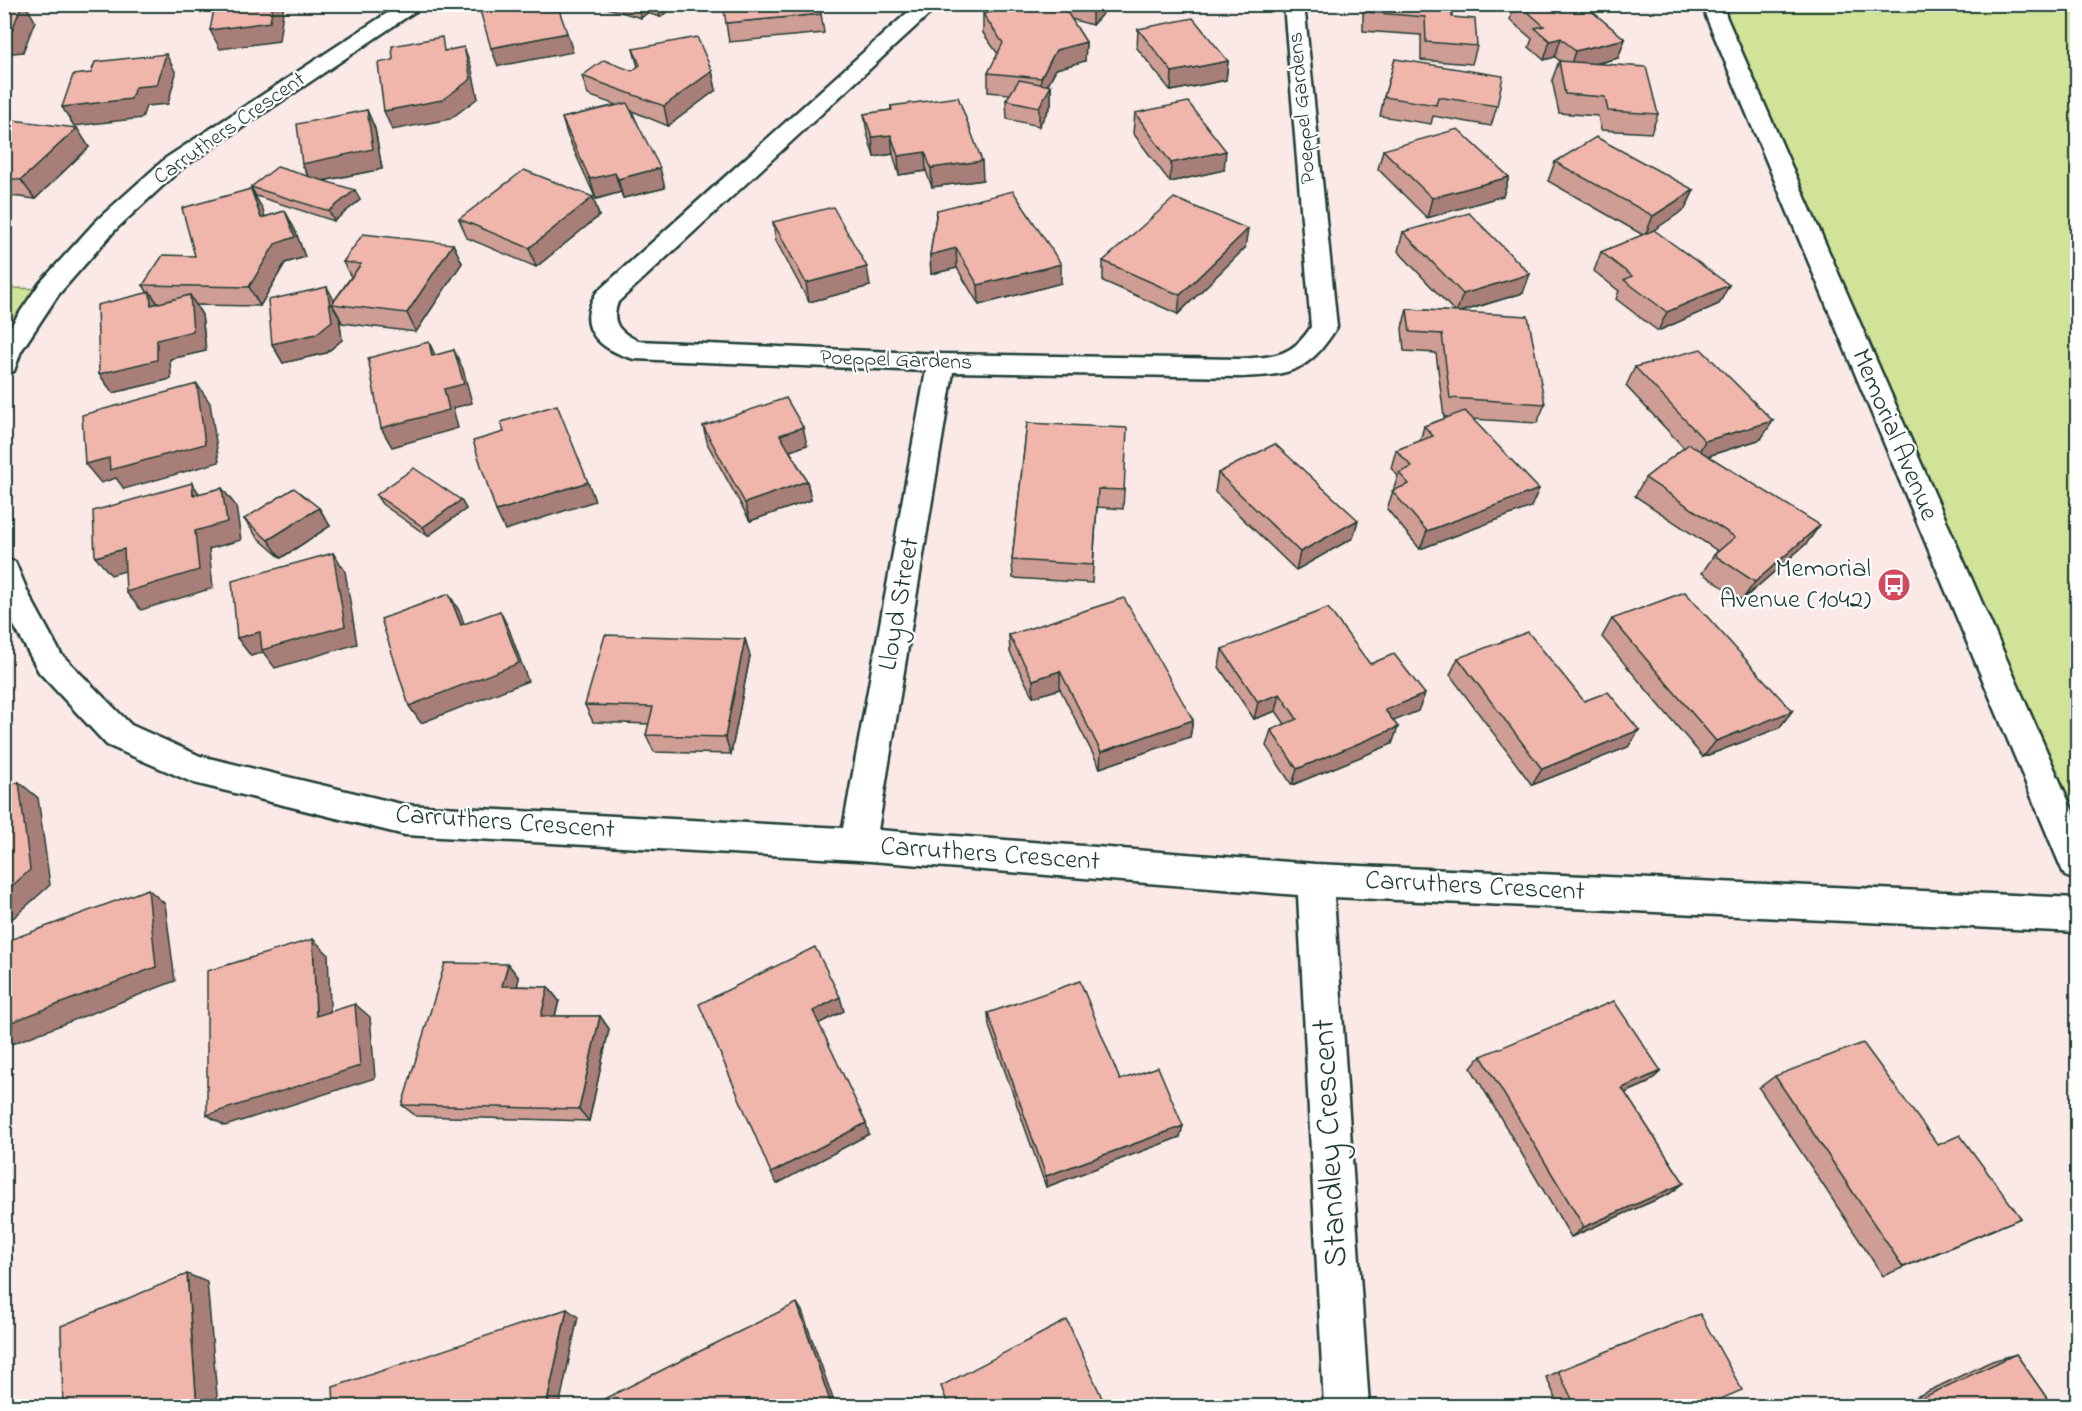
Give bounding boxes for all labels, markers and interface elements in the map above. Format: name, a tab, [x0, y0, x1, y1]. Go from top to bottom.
street label: Poeppel Gardens	[1280, 31, 1326, 185]
street label: Carruthers Crescent	[147, 64, 313, 193]
street label: Poeppel Gardens	[819, 342, 973, 380]
street label: Memorial Avenue	[1840, 343, 1948, 528]
street label: Lloyd Street	[869, 534, 931, 674]
place label: Memorial Avenue (1042)	[1719, 550, 1871, 620]
bus stop icon: Memorial Avenue (1042)	[1876, 567, 1912, 603]
street label: Carruthers Crescent	[394, 796, 616, 850]
street label: Carruthers Crescent	[879, 828, 1101, 882]
street label: Carruthers Crescent	[1364, 862, 1586, 912]
street label: Standley Crescent	[1301, 1018, 1361, 1268]

